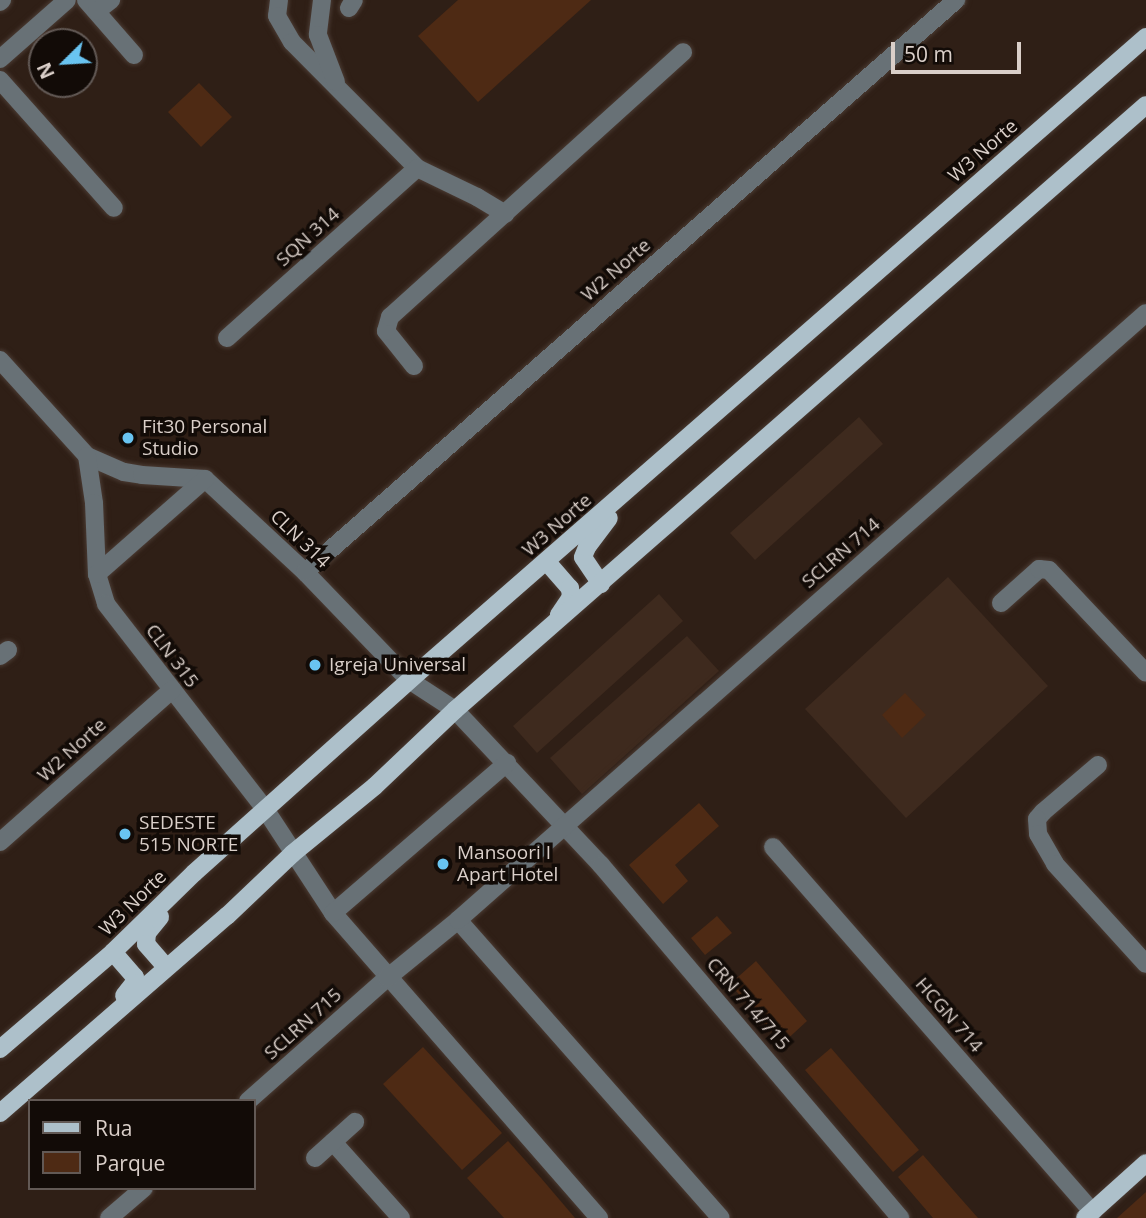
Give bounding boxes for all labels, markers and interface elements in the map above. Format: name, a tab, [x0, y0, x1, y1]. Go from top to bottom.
north arrow	[28, 28, 98, 98]
scale bar	[894, 28, 1024, 72]
text: 50 m	[904, 40, 953, 68]
text: N	[31, 58, 61, 83]
street label: W3 Norte	[944, 115, 1022, 187]
street label: SQN 314	[272, 203, 344, 271]
street label: W2 Norte	[577, 234, 655, 306]
place label: Fit30 Personal Studio	[142, 416, 267, 460]
marker: Fit30 Personal Studio	[120, 430, 136, 446]
street label: W3 Norte	[518, 489, 596, 561]
street label: CLN 314	[266, 505, 334, 573]
street label: SCLRN 714	[797, 513, 885, 593]
street label: CLN 315	[141, 620, 203, 692]
place label: Igreja Universal	[329, 654, 466, 676]
marker: Igreja Universal	[307, 657, 323, 673]
street label: W2 Norte	[33, 713, 111, 787]
place label: SEDESTE 515 NORTE	[139, 812, 238, 856]
marker: SEDESTE 515 NORTE	[117, 826, 133, 842]
place label: Mansoori I Apart Hotel	[457, 842, 558, 886]
marker: Mansoori I Apart Hotel	[435, 856, 451, 872]
street label: W3 Norte	[95, 866, 171, 940]
street label: CRN 714/715	[702, 953, 794, 1055]
street label: HCGN 714	[910, 973, 988, 1057]
street label: SCLRN 715	[260, 983, 346, 1065]
legend	[28, 1099, 256, 1190]
text: Rua	[95, 1114, 133, 1142]
text: Parque	[95, 1149, 165, 1177]

